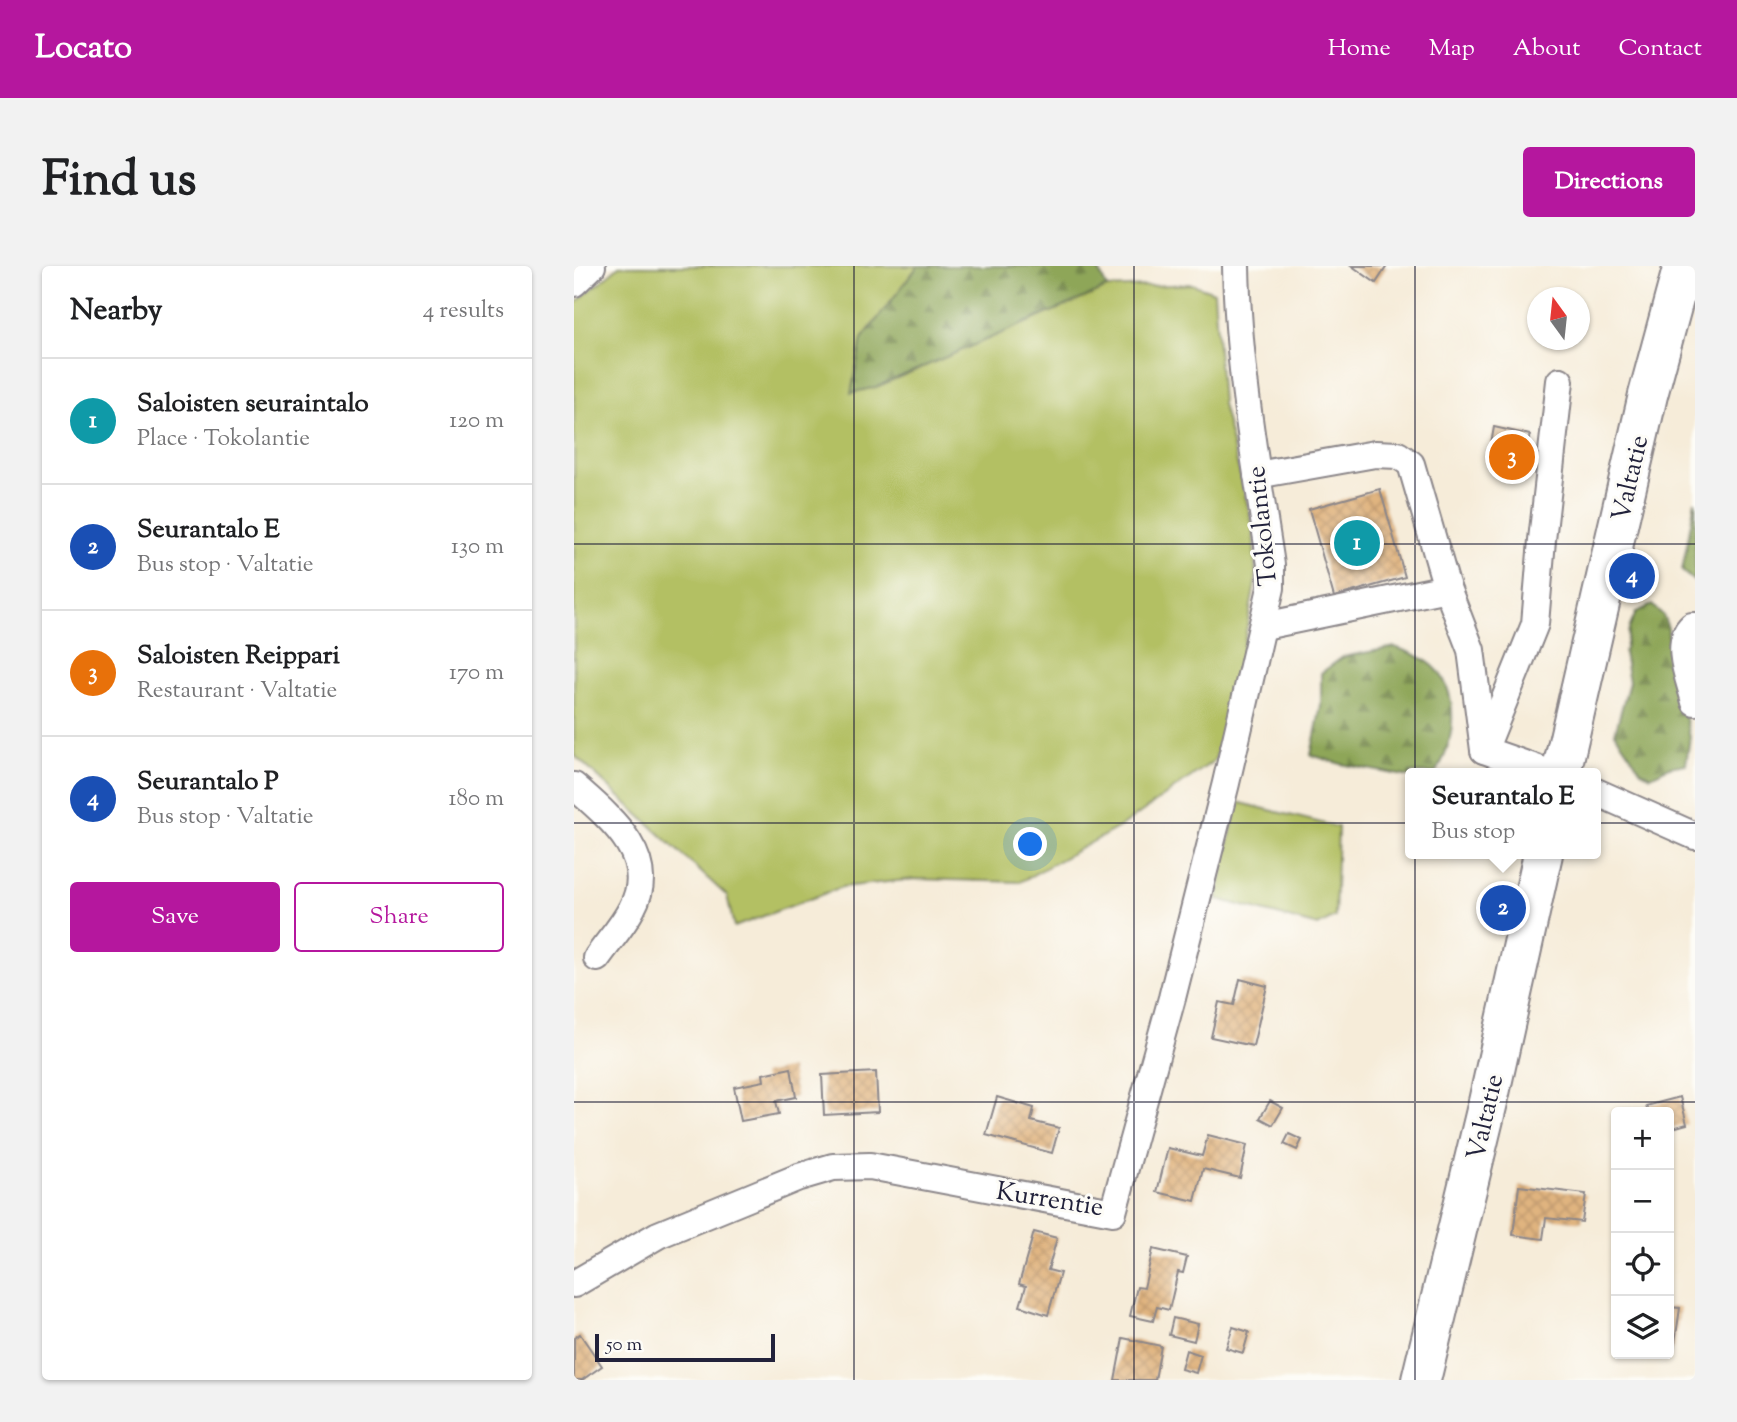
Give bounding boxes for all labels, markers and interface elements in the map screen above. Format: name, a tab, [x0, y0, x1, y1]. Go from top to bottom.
text: Locato	[35, 25, 132, 73]
text: Home	[1328, 32, 1391, 66]
text: Map	[1429, 32, 1475, 66]
text: About	[1513, 32, 1580, 66]
text: Contact	[1618, 32, 1702, 66]
text: Find us	[42, 147, 196, 217]
button: Directions	[1523, 147, 1695, 217]
north arrow	[1527, 287, 1590, 350]
text: Nearby	[70, 290, 162, 333]
text: 4 results	[423, 295, 504, 328]
text: Saloisten seuraintalo	[137, 386, 369, 423]
text: 1	[89, 405, 97, 438]
text: 120 m	[449, 405, 504, 438]
text: Place · Tokolantie	[137, 423, 310, 456]
pin: 3	[1489, 431, 1535, 483]
street label: Valtatie	[1604, 432, 1659, 525]
street label: Tokolantie	[1239, 464, 1288, 588]
text: Seurantalo E	[137, 512, 280, 549]
pin: 1	[1334, 517, 1380, 569]
text: 2	[88, 531, 98, 564]
text: 130 m	[451, 531, 504, 564]
text: Bus stop · Valtatie	[137, 549, 314, 582]
pin: 4	[1609, 550, 1655, 602]
text: Saloisten Reippari	[137, 638, 340, 675]
text: 3	[88, 657, 98, 690]
text: 170 m	[449, 657, 504, 690]
text: Restaurant · Valtatie	[137, 675, 337, 708]
text: Seurantalo P	[137, 764, 279, 801]
popup	[1405, 768, 1601, 859]
text: Seurantalo E	[1432, 779, 1574, 816]
text: 4	[87, 783, 99, 816]
text: 180 m	[449, 783, 504, 816]
text: Bus stop · Valtatie	[137, 801, 314, 834]
text: Bus stop	[1432, 816, 1515, 849]
your location	[1013, 827, 1047, 861]
button: Save	[70, 882, 280, 952]
button: Share	[294, 882, 504, 952]
pin: 2	[1480, 882, 1526, 934]
street label: Valtatie	[1459, 1071, 1514, 1164]
map controls	[1611, 1107, 1674, 1359]
button: +	[1611, 1107, 1674, 1170]
button: −	[1611, 1170, 1674, 1233]
street label: Kurrentie	[993, 1174, 1106, 1227]
button: locate	[1611, 1233, 1674, 1296]
button: layers	[1611, 1296, 1674, 1359]
scale bar	[595, 1331, 775, 1363]
text: 50 m	[606, 1332, 642, 1359]

